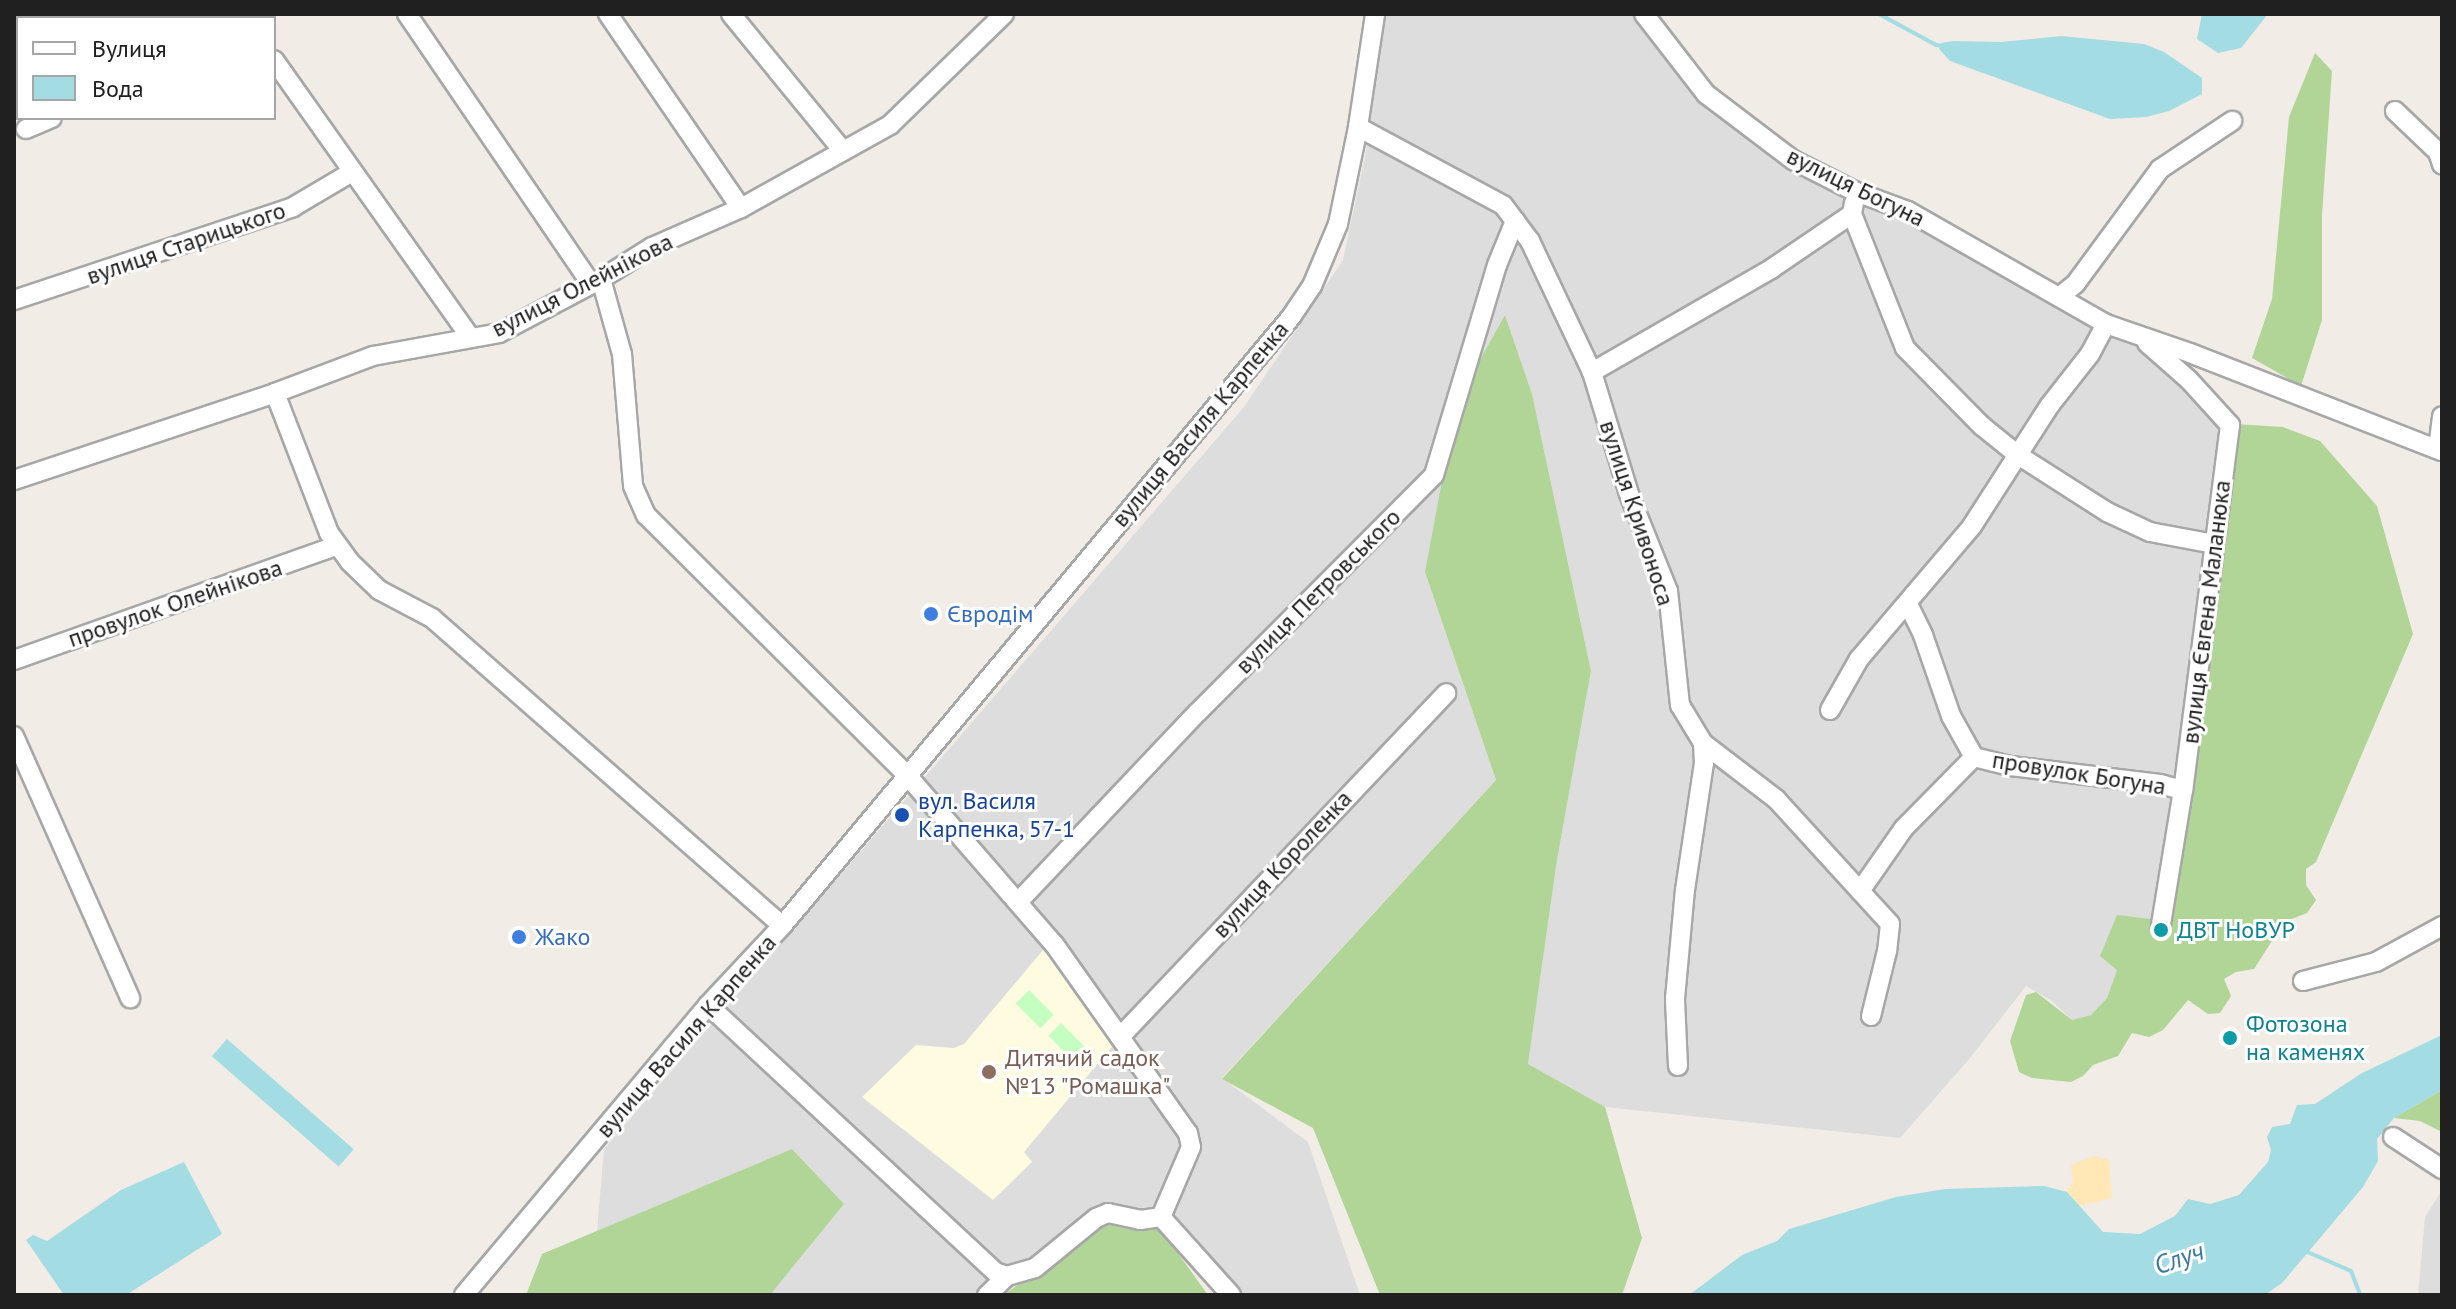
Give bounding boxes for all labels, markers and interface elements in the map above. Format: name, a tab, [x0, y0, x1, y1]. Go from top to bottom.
legend	[16, 16, 276, 120]
text: Вулиця	[92, 33, 167, 64]
text: Вода	[92, 73, 144, 104]
street label: вулиця Богуна	[1782, 141, 1930, 233]
street label: вулиця Старицького	[83, 195, 289, 291]
street label: вулиця Олейнікова	[487, 227, 677, 343]
street label: вулиця Василя Карпенка	[1106, 315, 1294, 533]
street label: вулиця Кривоноса	[1593, 417, 1681, 609]
street label: вулиця Євгена Маланюка	[2176, 479, 2236, 745]
street label: вулиця Петровського	[1229, 502, 1407, 680]
street label: провулок Олейнікова	[64, 553, 286, 653]
place label: Євродім	[947, 600, 1034, 628]
marker: Євродім	[922, 605, 940, 623]
street label: провулок Богуна	[1990, 745, 2168, 801]
street label: вулиця Короленка	[1206, 784, 1358, 944]
place label: вул. Василя Карпенка, 57-1	[918, 787, 1077, 843]
marker: вул. Василя Карпенка, 57-1	[893, 806, 911, 824]
place label: ДВТ НоВУР	[2177, 916, 2296, 944]
marker: ДВТ НоВУР	[2152, 921, 2170, 939]
place label: Жако	[535, 923, 590, 951]
marker: Жако	[510, 928, 528, 946]
street label: вулиця Василя Карпенка	[590, 929, 782, 1143]
place label: Фотозона на каменях	[2246, 1010, 2365, 1066]
marker: Фотозона на каменях	[2221, 1029, 2239, 1047]
place label: Дитячий садок №13 "Ромашка"	[1005, 1044, 1172, 1100]
marker: Дитячий садок №13 "Ромашка"	[980, 1063, 998, 1081]
water label: Случ	[2150, 1235, 2208, 1281]

